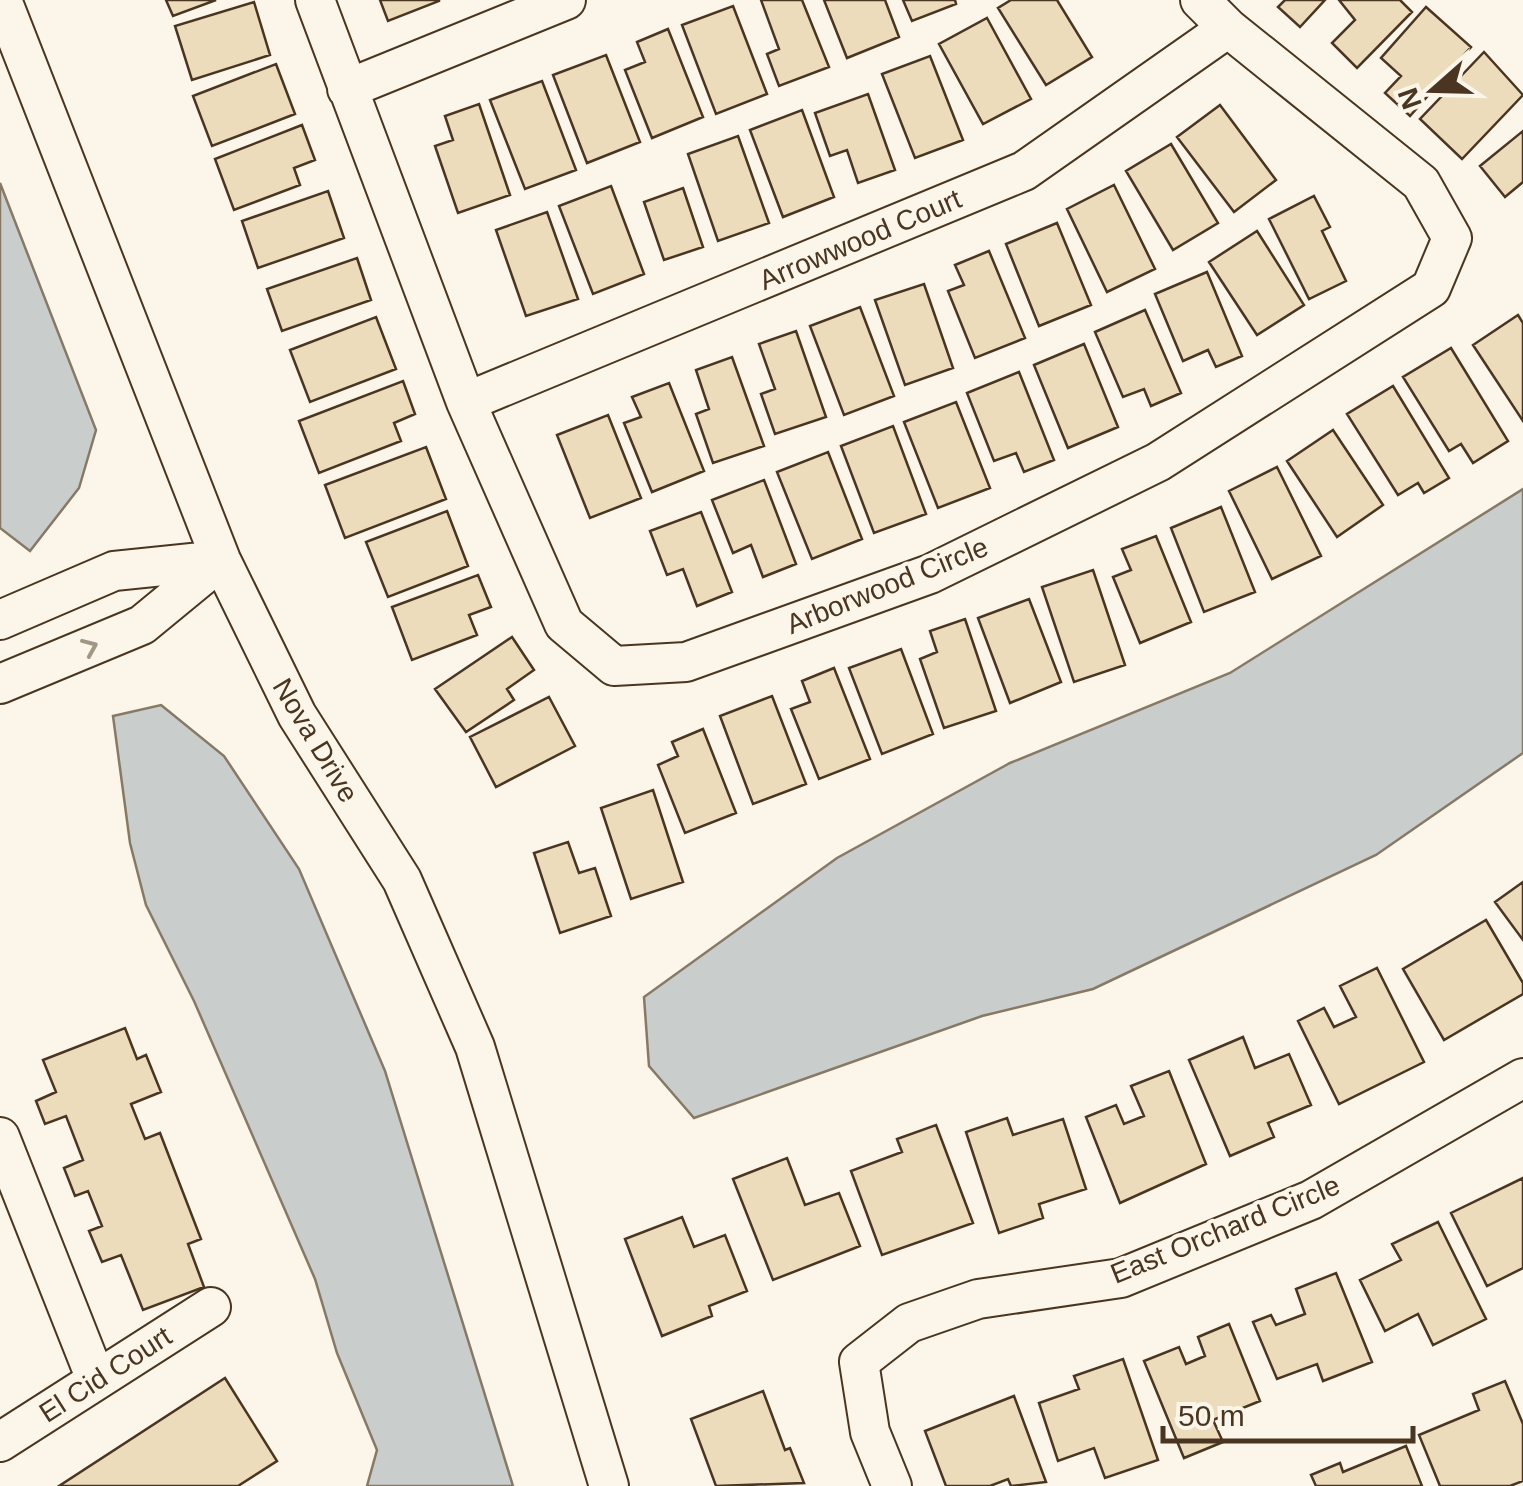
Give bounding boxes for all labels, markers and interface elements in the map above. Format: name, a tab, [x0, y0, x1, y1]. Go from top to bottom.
north arrow	[1383, 40, 1483, 140]
text: N	[1392, 84, 1428, 113]
street label: Arrowwood Court	[755, 183, 966, 296]
street label: Arborwood Circle	[782, 531, 993, 640]
one-way arrow	[80, 638, 98, 658]
street label: Nova Drive	[267, 673, 365, 808]
street label: East Orchard Circle	[1106, 1169, 1344, 1290]
street label: El Cid Court	[34, 1320, 177, 1429]
scale bar	[1163, 1381, 1413, 1443]
text: 50 m	[1178, 1399, 1245, 1432]

